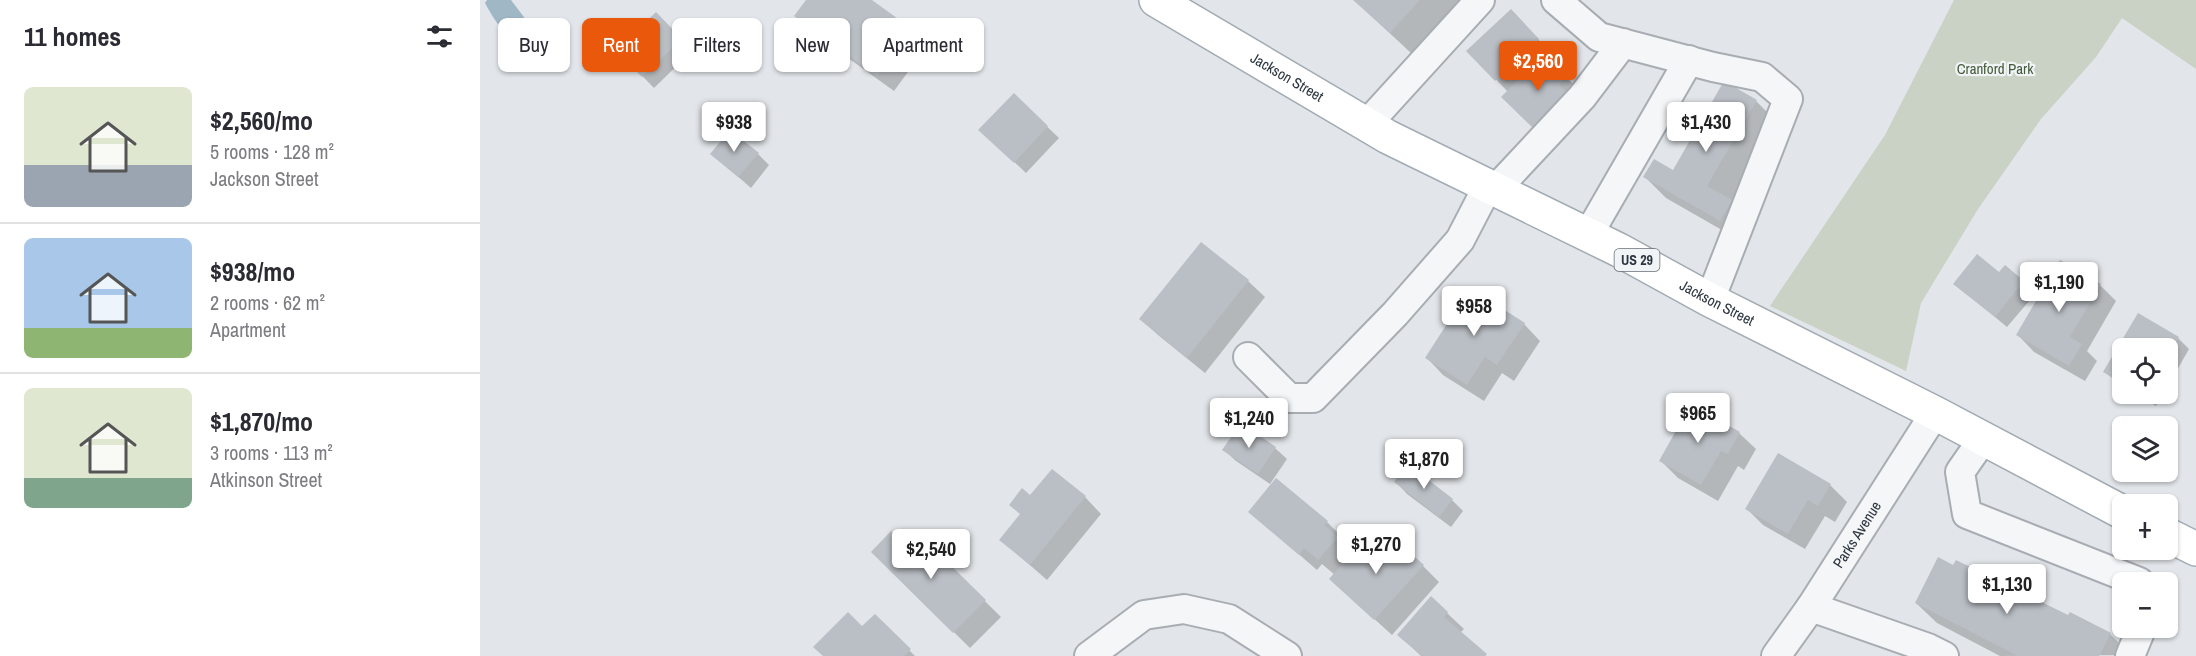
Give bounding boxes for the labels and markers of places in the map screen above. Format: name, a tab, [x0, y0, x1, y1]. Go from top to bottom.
pin: $2,560	[1489, 41, 1587, 92]
pin: $938	[698, 102, 770, 153]
pin: $1,430	[1657, 102, 1755, 153]
pin: $1,190	[2010, 262, 2108, 313]
pin: $958	[1438, 286, 1510, 337]
pin: $965	[1662, 393, 1734, 444]
pin: $1,240	[1200, 398, 1298, 449]
pin: $1,870	[1375, 439, 1473, 490]
pin: $1,270	[1327, 524, 1425, 575]
pin: $2,540	[882, 529, 980, 580]
pin: $1,130	[1958, 564, 2056, 615]

